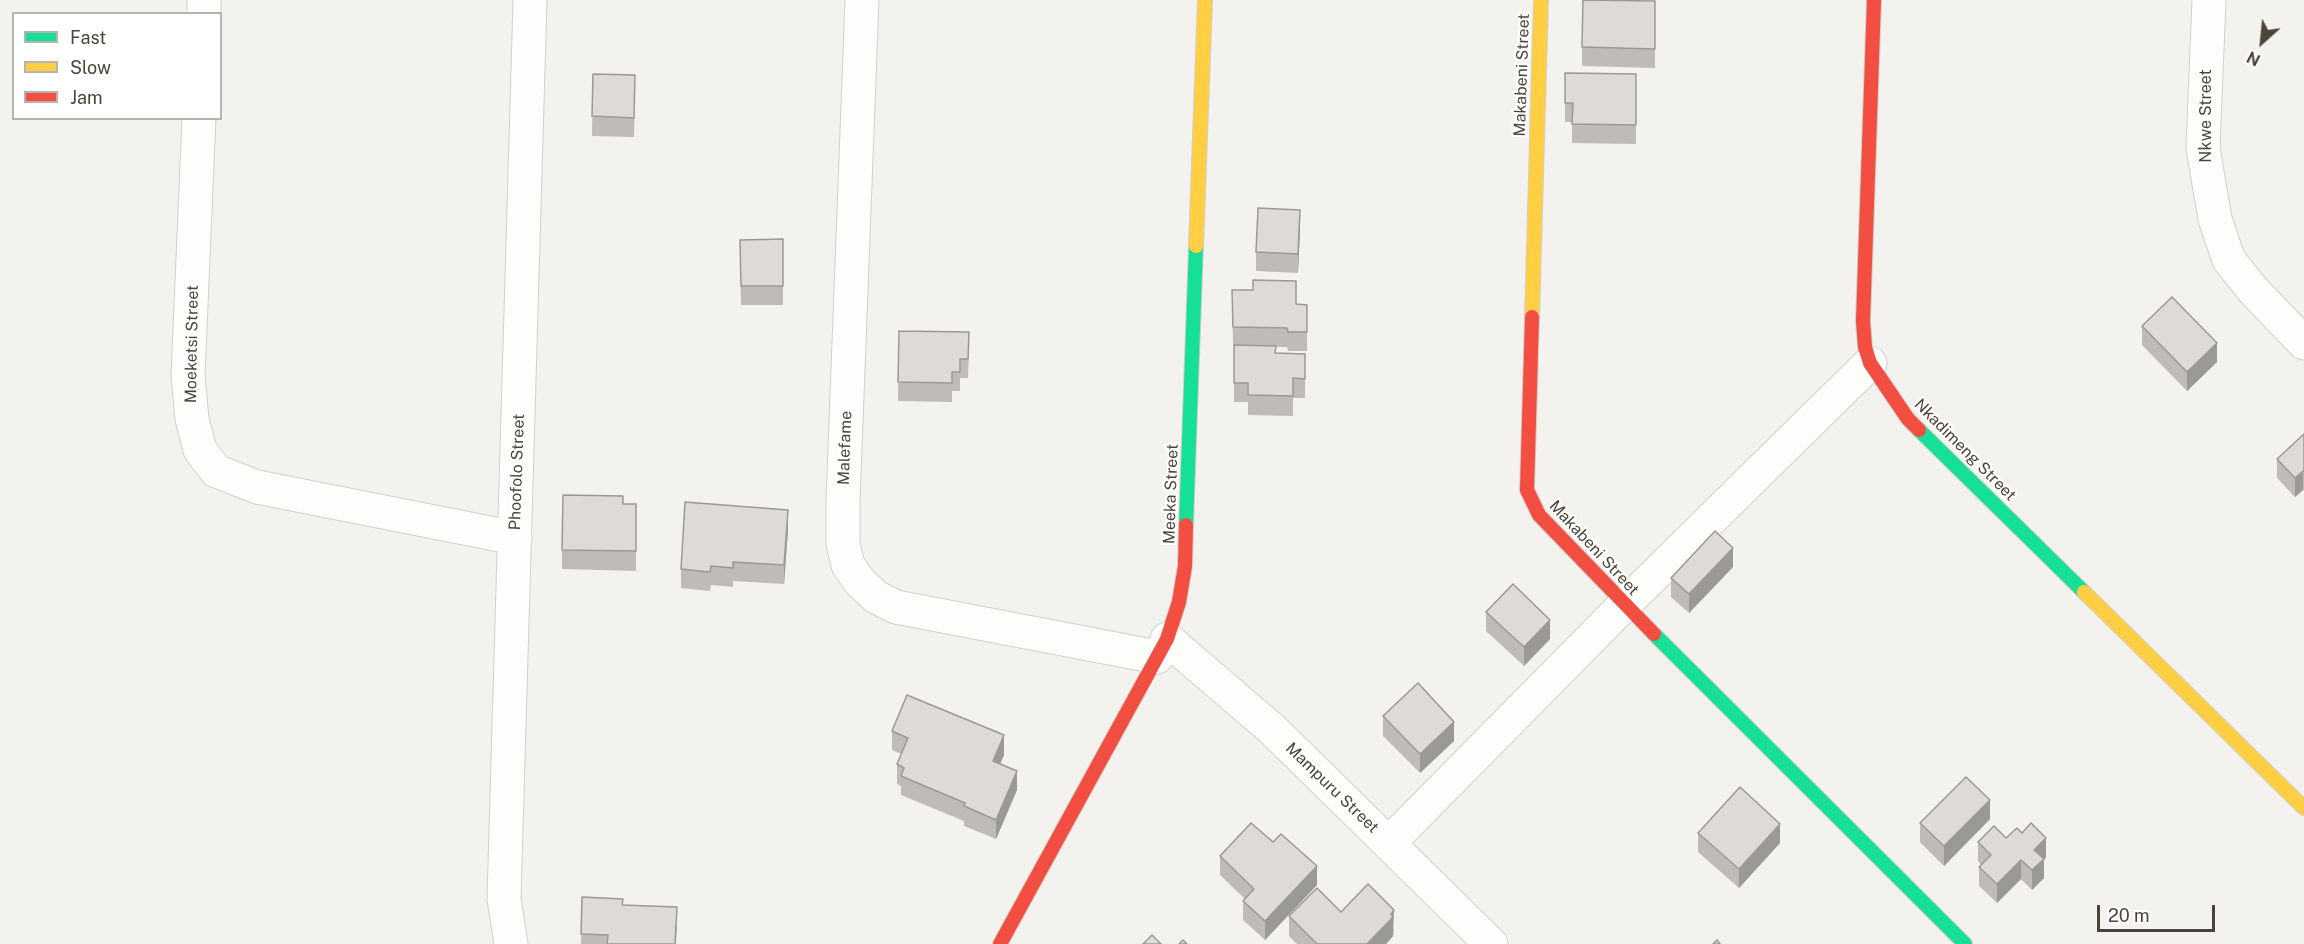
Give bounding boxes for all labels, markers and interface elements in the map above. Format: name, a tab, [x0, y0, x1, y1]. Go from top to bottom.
legend	[12, 12, 222, 120]
north arrow	[2232, 12, 2292, 72]
street label: Makabeni Street	[1510, 13, 1534, 137]
text: Fast	[70, 27, 106, 48]
text: N	[2244, 47, 2263, 70]
text: Slow	[70, 57, 111, 78]
street label: Nkwe Street	[2196, 69, 2216, 163]
text: Jam	[70, 87, 103, 108]
street label: Moeketsi Street	[181, 285, 203, 403]
street label: Nkadimeng Street	[1910, 395, 2020, 505]
street label: Malefame	[834, 411, 856, 485]
street label: Phoofolo Street	[505, 413, 529, 531]
street label: Meeka Street	[1160, 443, 1182, 545]
street label: Makabeni Street	[1545, 496, 1643, 600]
street label: Mampuru Street	[1282, 739, 1382, 837]
scale bar	[2100, 893, 2218, 931]
text: 20 m	[2108, 905, 2150, 926]

